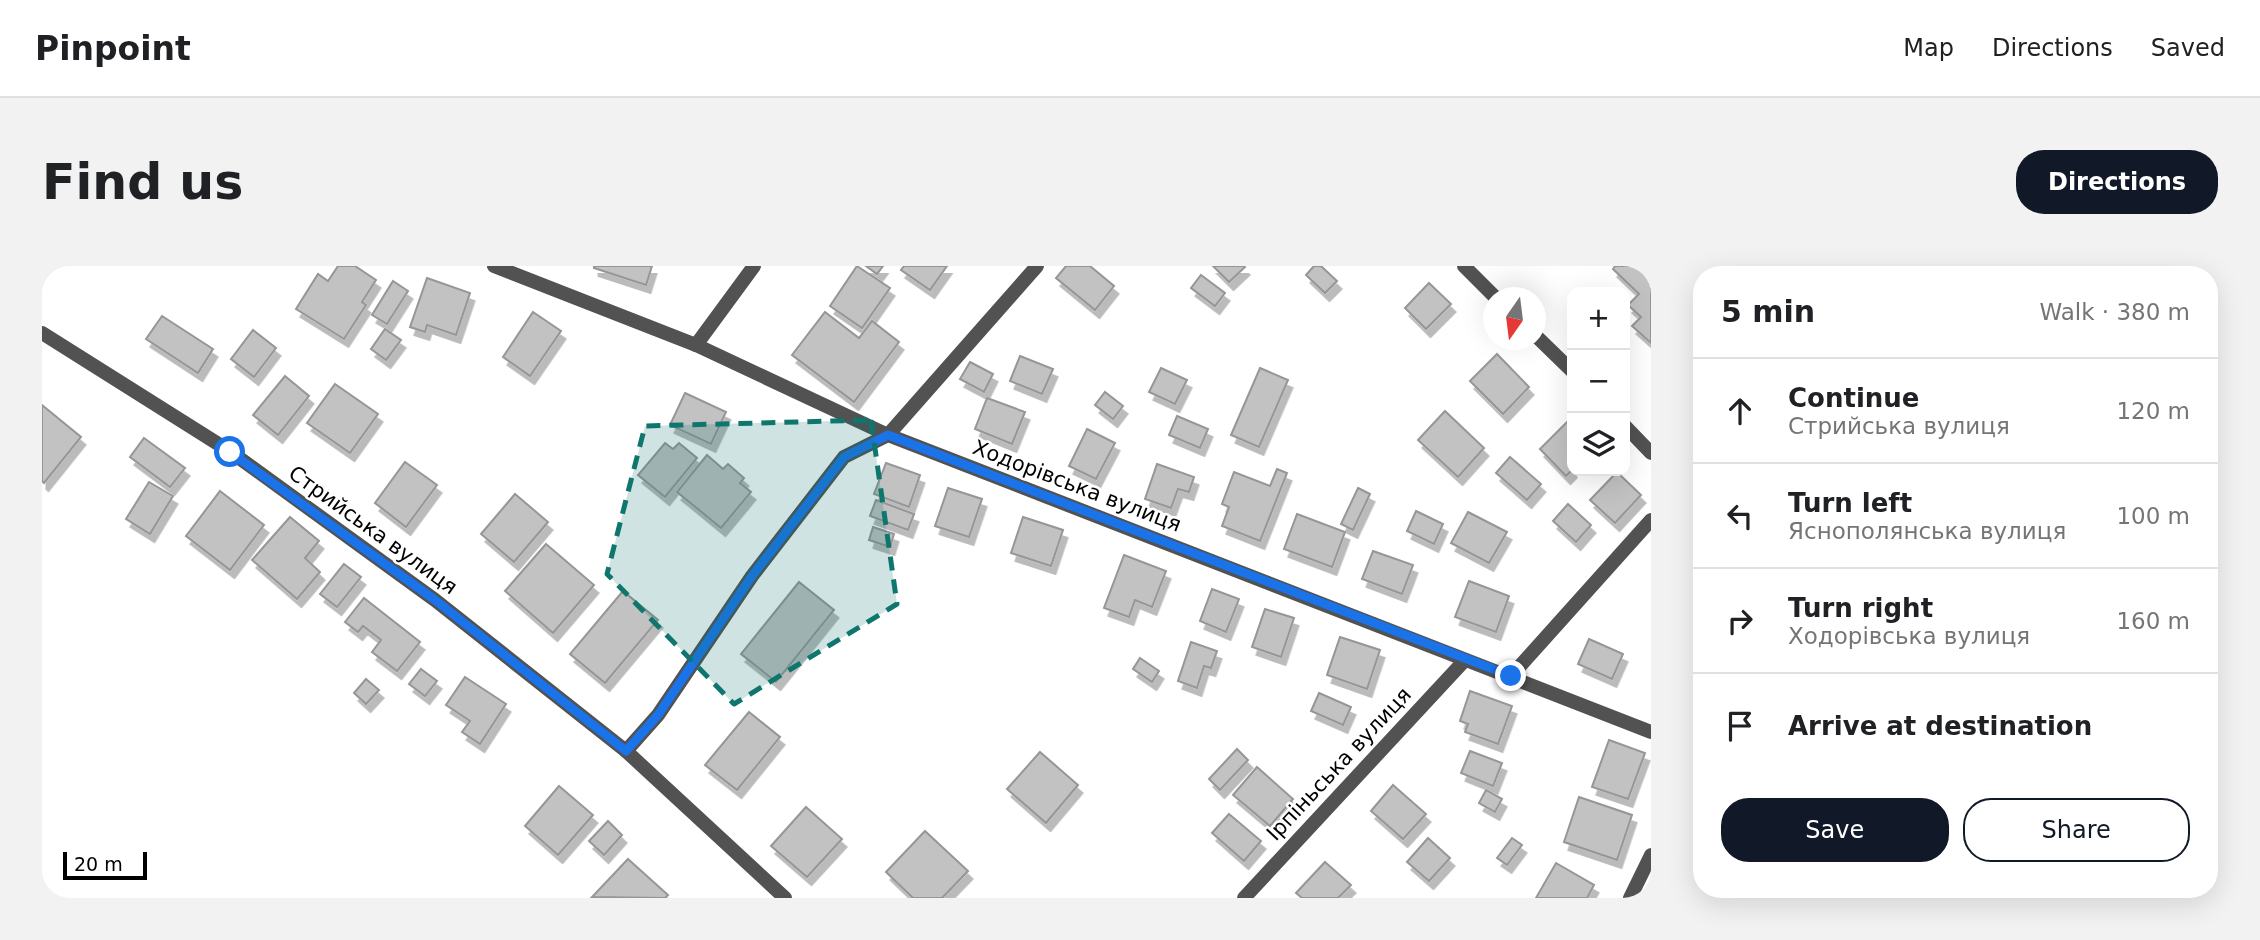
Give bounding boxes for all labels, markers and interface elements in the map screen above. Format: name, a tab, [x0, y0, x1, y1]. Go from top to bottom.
text: Pinpoint	[35, 29, 191, 68]
text: Map	[1903, 34, 1954, 62]
text: Directions	[1992, 34, 2113, 62]
text: Saved	[2151, 34, 2225, 62]
button: Directions	[2016, 150, 2218, 214]
text: Find us	[42, 154, 243, 211]
north arrow	[1483, 287, 1546, 350]
map controls	[1567, 287, 1630, 476]
button: +	[1567, 287, 1630, 350]
text: 5 min	[1721, 294, 1815, 329]
text: Walk · 380 m	[2039, 299, 2190, 325]
button: −	[1567, 350, 1630, 413]
text: Continue	[1788, 383, 1919, 413]
icon: ahead	[1721, 392, 1759, 430]
text: 120 m	[2116, 398, 2190, 424]
button: layers	[1567, 413, 1630, 476]
text: Стрийська вулиця	[1788, 413, 2010, 439]
street label: Ходорівська вулиця	[969, 435, 1185, 537]
route start	[214, 436, 245, 467]
street label: Стрийська вулиця	[284, 461, 462, 599]
text: Turn left	[1788, 488, 1912, 518]
icon: left	[1721, 497, 1759, 535]
text: 100 m	[2116, 503, 2190, 529]
text: Яснополянська вулиця	[1788, 518, 2066, 544]
text: Turn right	[1788, 593, 1933, 623]
icon: right	[1721, 602, 1759, 640]
text: 160 m	[2116, 608, 2190, 634]
text: Ходорівська вулиця	[1788, 623, 2030, 649]
route end	[1495, 660, 1526, 691]
street label: Ірпіньська вулиця	[1262, 683, 1416, 845]
icon: arrive	[1721, 707, 1759, 745]
text: Arrive at destination	[1788, 711, 2092, 741]
button: Save	[1721, 798, 1949, 862]
button: Share	[1963, 798, 2190, 862]
scale bar	[63, 849, 147, 881]
text: 20 m	[74, 853, 123, 875]

